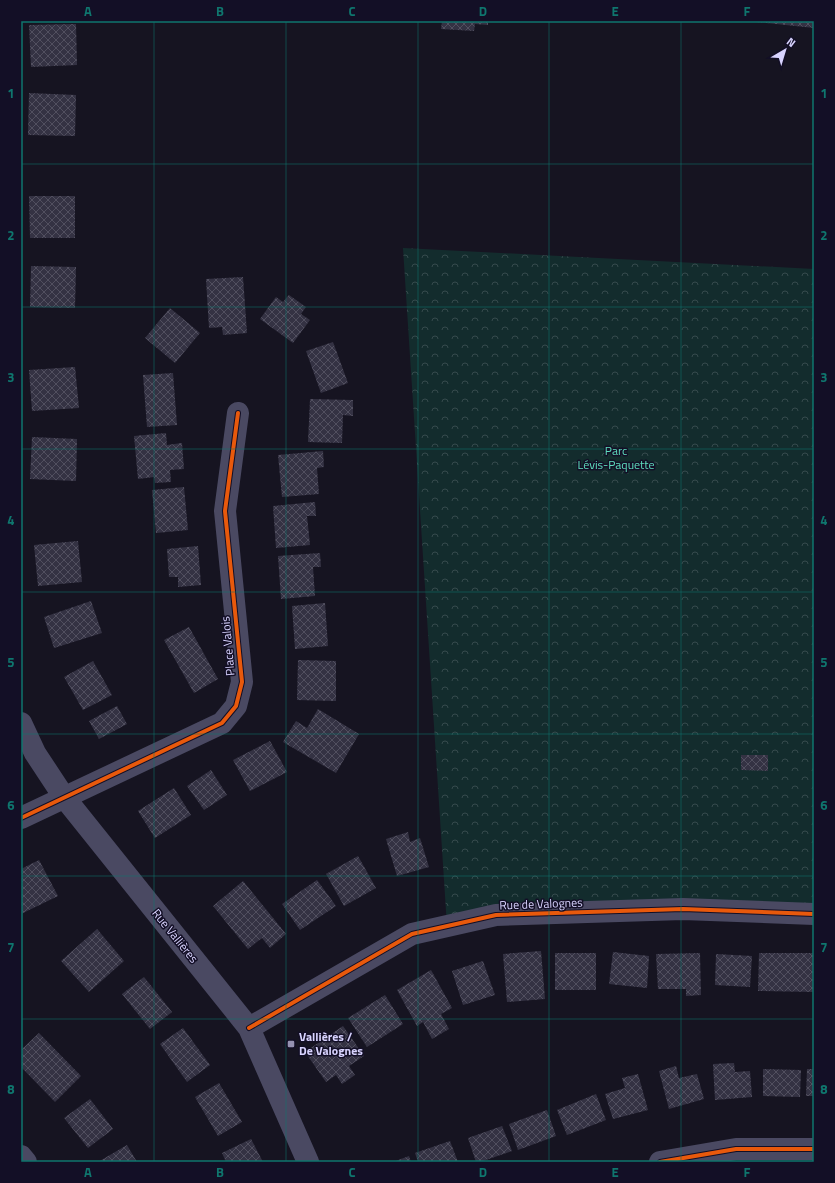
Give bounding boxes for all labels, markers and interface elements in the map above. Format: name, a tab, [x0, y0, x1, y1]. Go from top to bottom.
text: A	[84, 1, 92, 21]
text: B	[216, 1, 224, 21]
text: C	[348, 1, 356, 21]
text: D	[479, 1, 487, 21]
text: E	[611, 1, 619, 21]
text: F	[744, 1, 751, 21]
north arrow	[765, 30, 805, 70]
text: N	[783, 33, 799, 51]
text: 1	[7, 83, 15, 103]
text: 1	[820, 83, 828, 103]
text: 2	[7, 225, 15, 245]
text: 2	[820, 225, 828, 245]
text: 3	[7, 367, 15, 387]
text: 3	[820, 367, 828, 387]
park label: Parc Lévis-Paquette	[577, 441, 655, 474]
text: 4	[7, 510, 15, 530]
text: 4	[820, 510, 828, 530]
street label: Place Valois	[215, 615, 240, 677]
text: 5	[7, 652, 15, 672]
text: 5	[820, 652, 828, 672]
text: 6	[7, 795, 15, 815]
text: 6	[820, 795, 828, 815]
street label: Rue de Valognes	[499, 893, 583, 914]
street label: Rue Vallières	[148, 904, 203, 967]
text: 7	[7, 937, 15, 957]
text: 7	[820, 937, 828, 957]
place label: Vallières / De Valognes	[299, 1027, 363, 1060]
marker: Vallières / De Valognes	[286, 1039, 296, 1049]
text: 8	[7, 1079, 15, 1099]
text: 8	[820, 1079, 828, 1099]
text: A	[84, 1162, 92, 1182]
text: B	[216, 1162, 224, 1182]
text: C	[348, 1162, 356, 1182]
text: D	[479, 1162, 487, 1182]
text: E	[611, 1162, 619, 1182]
text: F	[744, 1162, 751, 1182]

